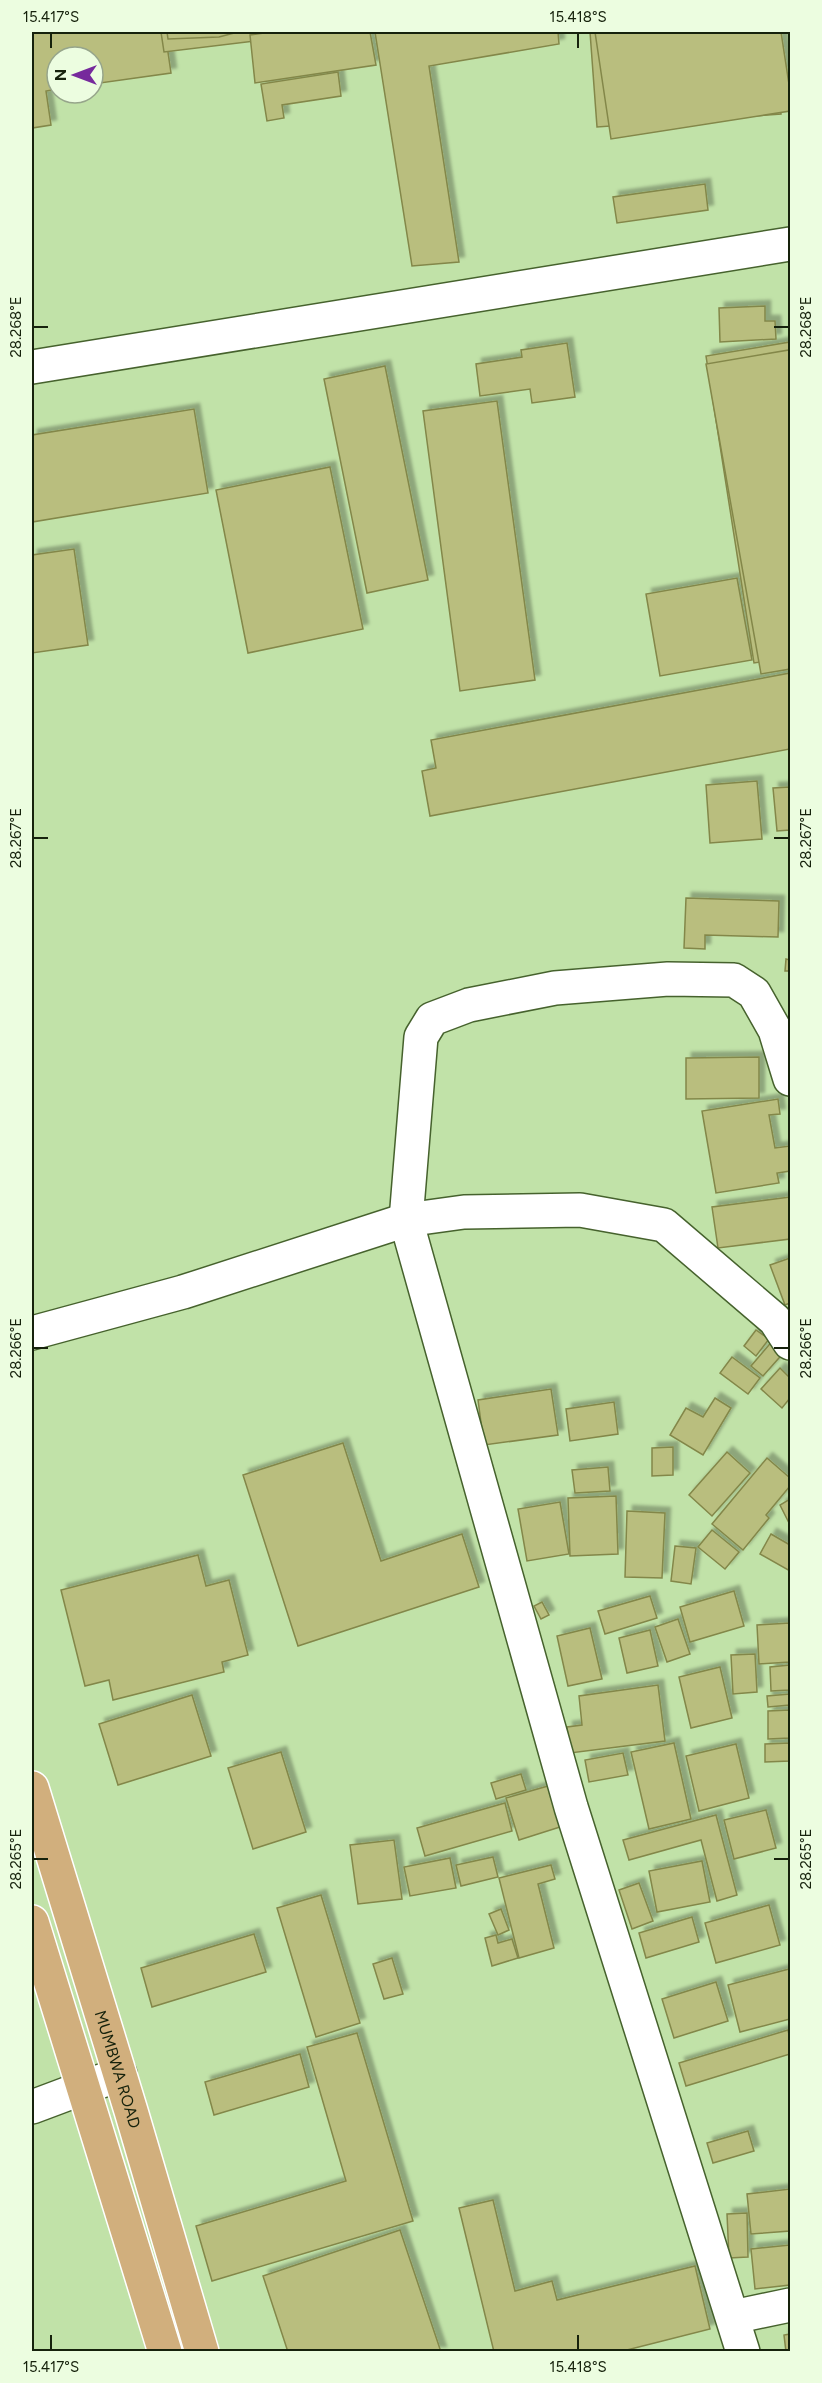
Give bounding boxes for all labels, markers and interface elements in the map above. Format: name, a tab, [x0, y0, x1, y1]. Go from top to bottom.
text: 15.417°S	[23, 8, 79, 26]
text: 15.418°S	[549, 8, 607, 26]
north arrow	[45, 45, 105, 105]
text: N	[51, 69, 70, 81]
text: 28.268°E	[7, 296, 25, 358]
text: 28.268°E	[797, 296, 815, 358]
text: 28.267°E	[7, 808, 25, 868]
text: 28.267°E	[797, 808, 815, 868]
text: 28.266°E	[7, 1318, 25, 1378]
text: 28.266°E	[797, 1318, 815, 1378]
text: 28.265°E	[7, 1829, 25, 1889]
text: 28.265°E	[797, 1829, 815, 1889]
street label: MUMBWA ROAD	[91, 2008, 145, 2130]
text: 15.417°S	[23, 2358, 79, 2376]
text: 15.418°S	[549, 2358, 607, 2376]

